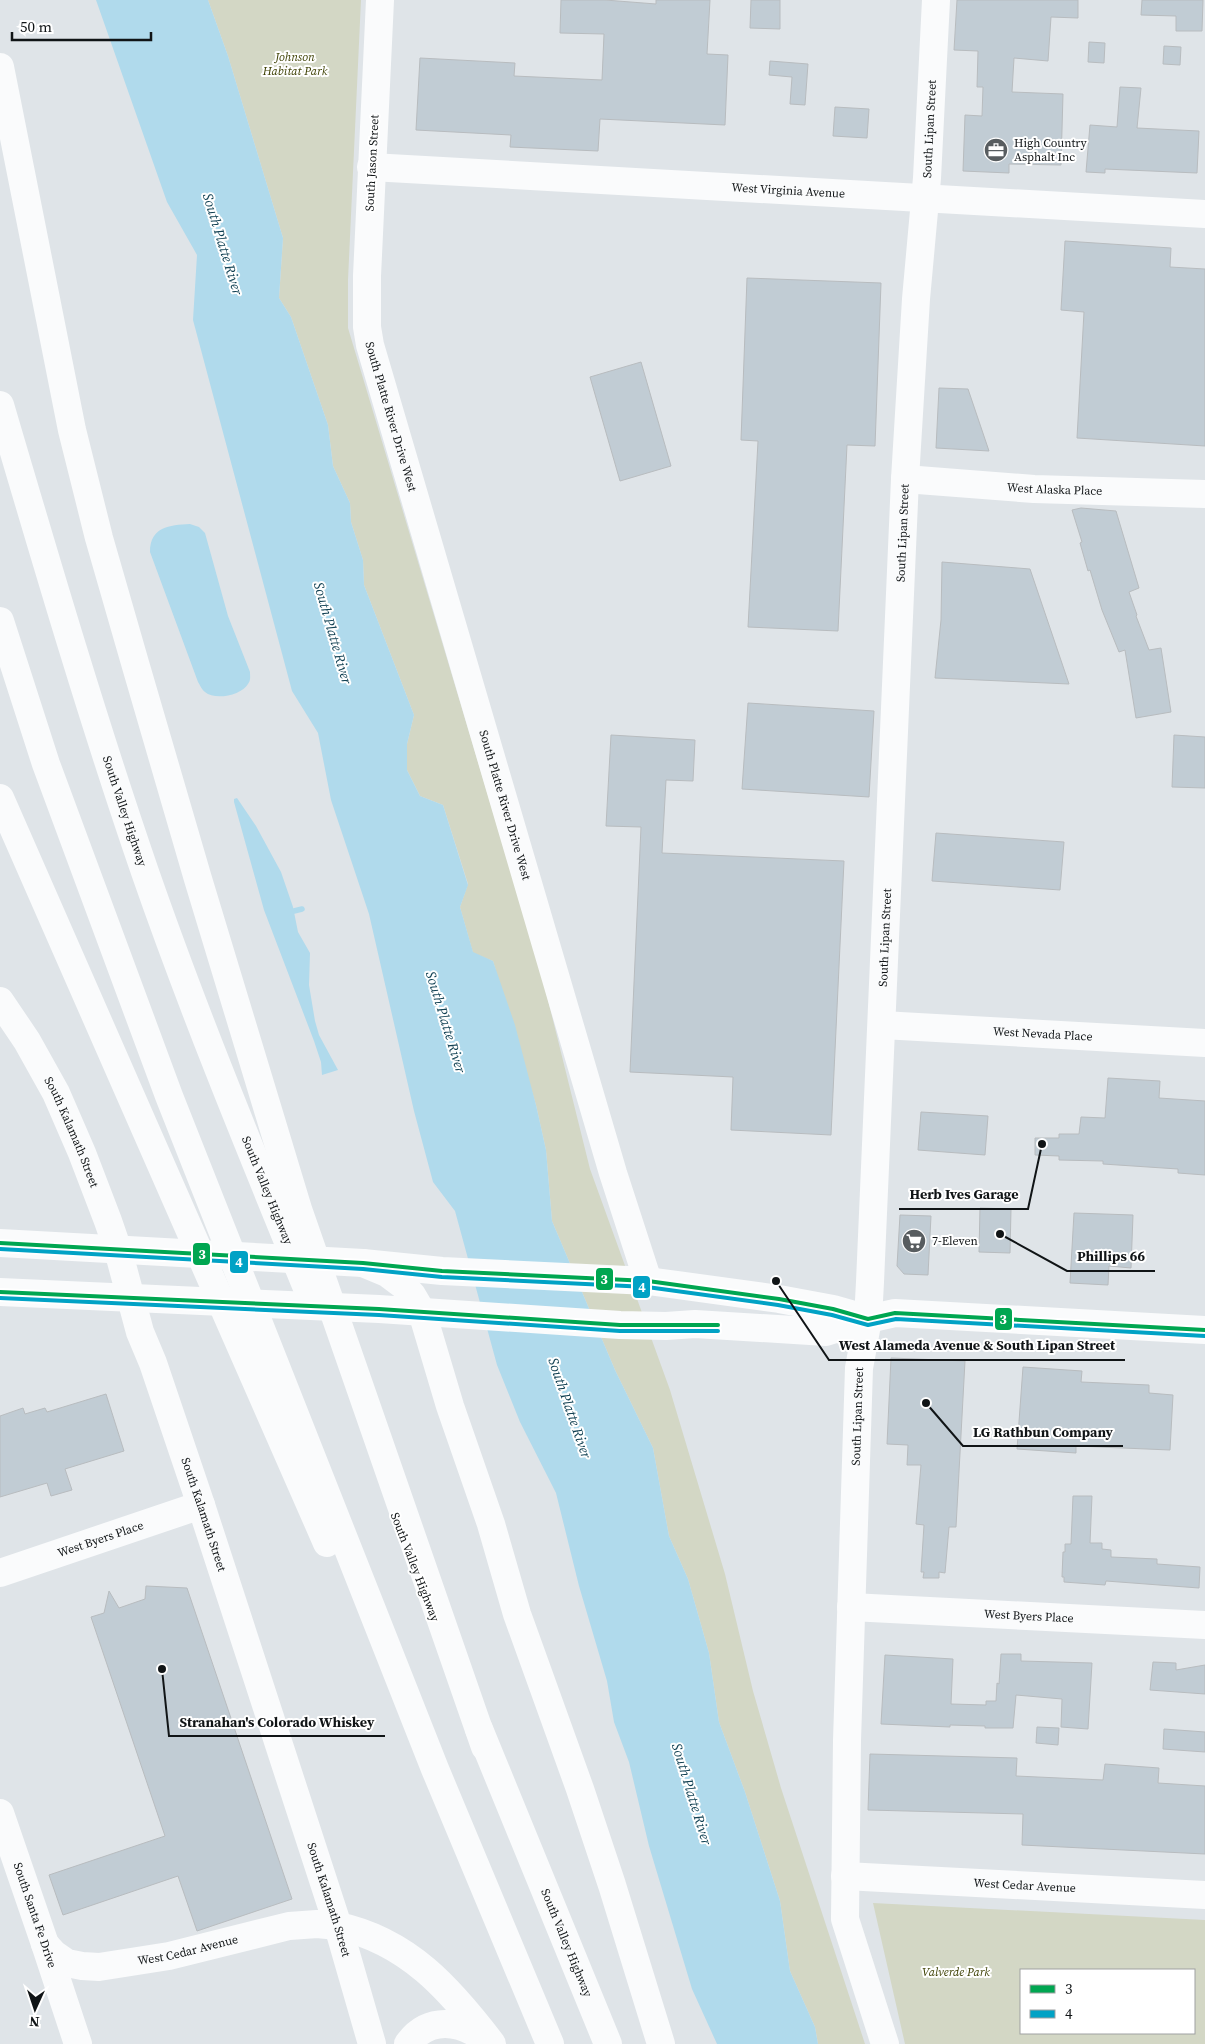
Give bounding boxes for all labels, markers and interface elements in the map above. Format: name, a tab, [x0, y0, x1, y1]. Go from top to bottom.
scale bar	[12, 10, 151, 42]
text: 50 m	[20, 16, 52, 37]
park label: Johnson Habitat Park	[262, 49, 328, 79]
street label: South Lipan Street	[919, 79, 940, 179]
street label: South Jason Street	[361, 114, 383, 212]
place label: High Country Asphalt Inc	[1014, 135, 1087, 165]
office icon: High Country Asphalt Inc	[983, 137, 1009, 163]
street label: West Virginia Avenue	[731, 179, 846, 202]
water label: South Platte River	[198, 191, 248, 298]
street label: South Platte River Drive West	[362, 340, 421, 493]
street label: West Alaska Place	[1006, 479, 1103, 499]
street label: South Lipan Street	[893, 483, 913, 583]
water label: South Platte River	[309, 580, 357, 687]
street label: South Platte River Drive West	[475, 728, 535, 882]
street label: South Valley Highway	[99, 754, 151, 870]
street label: South Lipan Street	[875, 888, 895, 987]
water label: South Platte River	[421, 969, 471, 1076]
street label: West Nevada Place	[993, 1023, 1093, 1045]
street label: South Kalamath Street	[41, 1074, 102, 1190]
street label: South Valley Highway	[238, 1134, 297, 1248]
callout: Herb Ives Garage	[899, 1180, 1028, 1209]
text: Herb Ives Garage	[910, 1184, 1018, 1204]
supermarket icon: 7-Eleven	[901, 1228, 927, 1254]
place label: 7-Eleven	[932, 1233, 978, 1249]
line badge: 3	[192, 1242, 211, 1266]
callout: Phillips 66	[1067, 1242, 1155, 1271]
text: 3	[198, 1244, 206, 1264]
text: Phillips 66	[1077, 1246, 1145, 1266]
line badge: 4	[229, 1250, 249, 1274]
text: 4	[235, 1252, 243, 1272]
line badge: 3	[595, 1267, 614, 1291]
text: 3	[600, 1269, 608, 1289]
line badge: 4	[632, 1275, 651, 1299]
text: 4	[638, 1277, 646, 1297]
line badge: 3	[994, 1307, 1013, 1331]
text: 3	[999, 1309, 1007, 1329]
callout: West Alameda Avenue & South Lipan Street	[829, 1331, 1125, 1360]
text: West Alameda Avenue & South Lipan Street	[839, 1335, 1116, 1355]
water label: South Platte River	[543, 1355, 597, 1461]
street label: South Lipan Street	[848, 1367, 867, 1466]
callout: LG Rathbun Company	[963, 1417, 1123, 1446]
text: LG Rathbun Company	[973, 1422, 1114, 1442]
street label: South Kalamath Street	[178, 1455, 230, 1574]
street label: South Valley Highway	[387, 1510, 443, 1625]
street label: West Byers Place	[55, 1517, 146, 1561]
street label: West Byers Place	[984, 1606, 1074, 1626]
callout: Stranahan's Colorado Whiskey	[169, 1707, 385, 1736]
text: Stranahan's Colorado Whiskey	[179, 1712, 375, 1732]
water label: South Platte River	[667, 1741, 717, 1848]
street label: South Kalamath Street	[303, 1841, 354, 1959]
street label: South Santa Fe Drive	[10, 1860, 60, 1970]
street label: West Cedar Avenue	[973, 1875, 1076, 1896]
street label: South Valley Highway	[537, 1886, 596, 2000]
street label: West Cedar Avenue	[136, 1931, 240, 1969]
park label: Valverde Park	[922, 1964, 990, 1980]
legend	[1020, 1969, 1195, 2034]
text: 3	[1065, 1978, 1073, 1999]
north arrow	[10, 1984, 60, 2034]
text: 4	[1065, 2003, 1073, 2024]
text: N	[29, 2012, 40, 2032]

